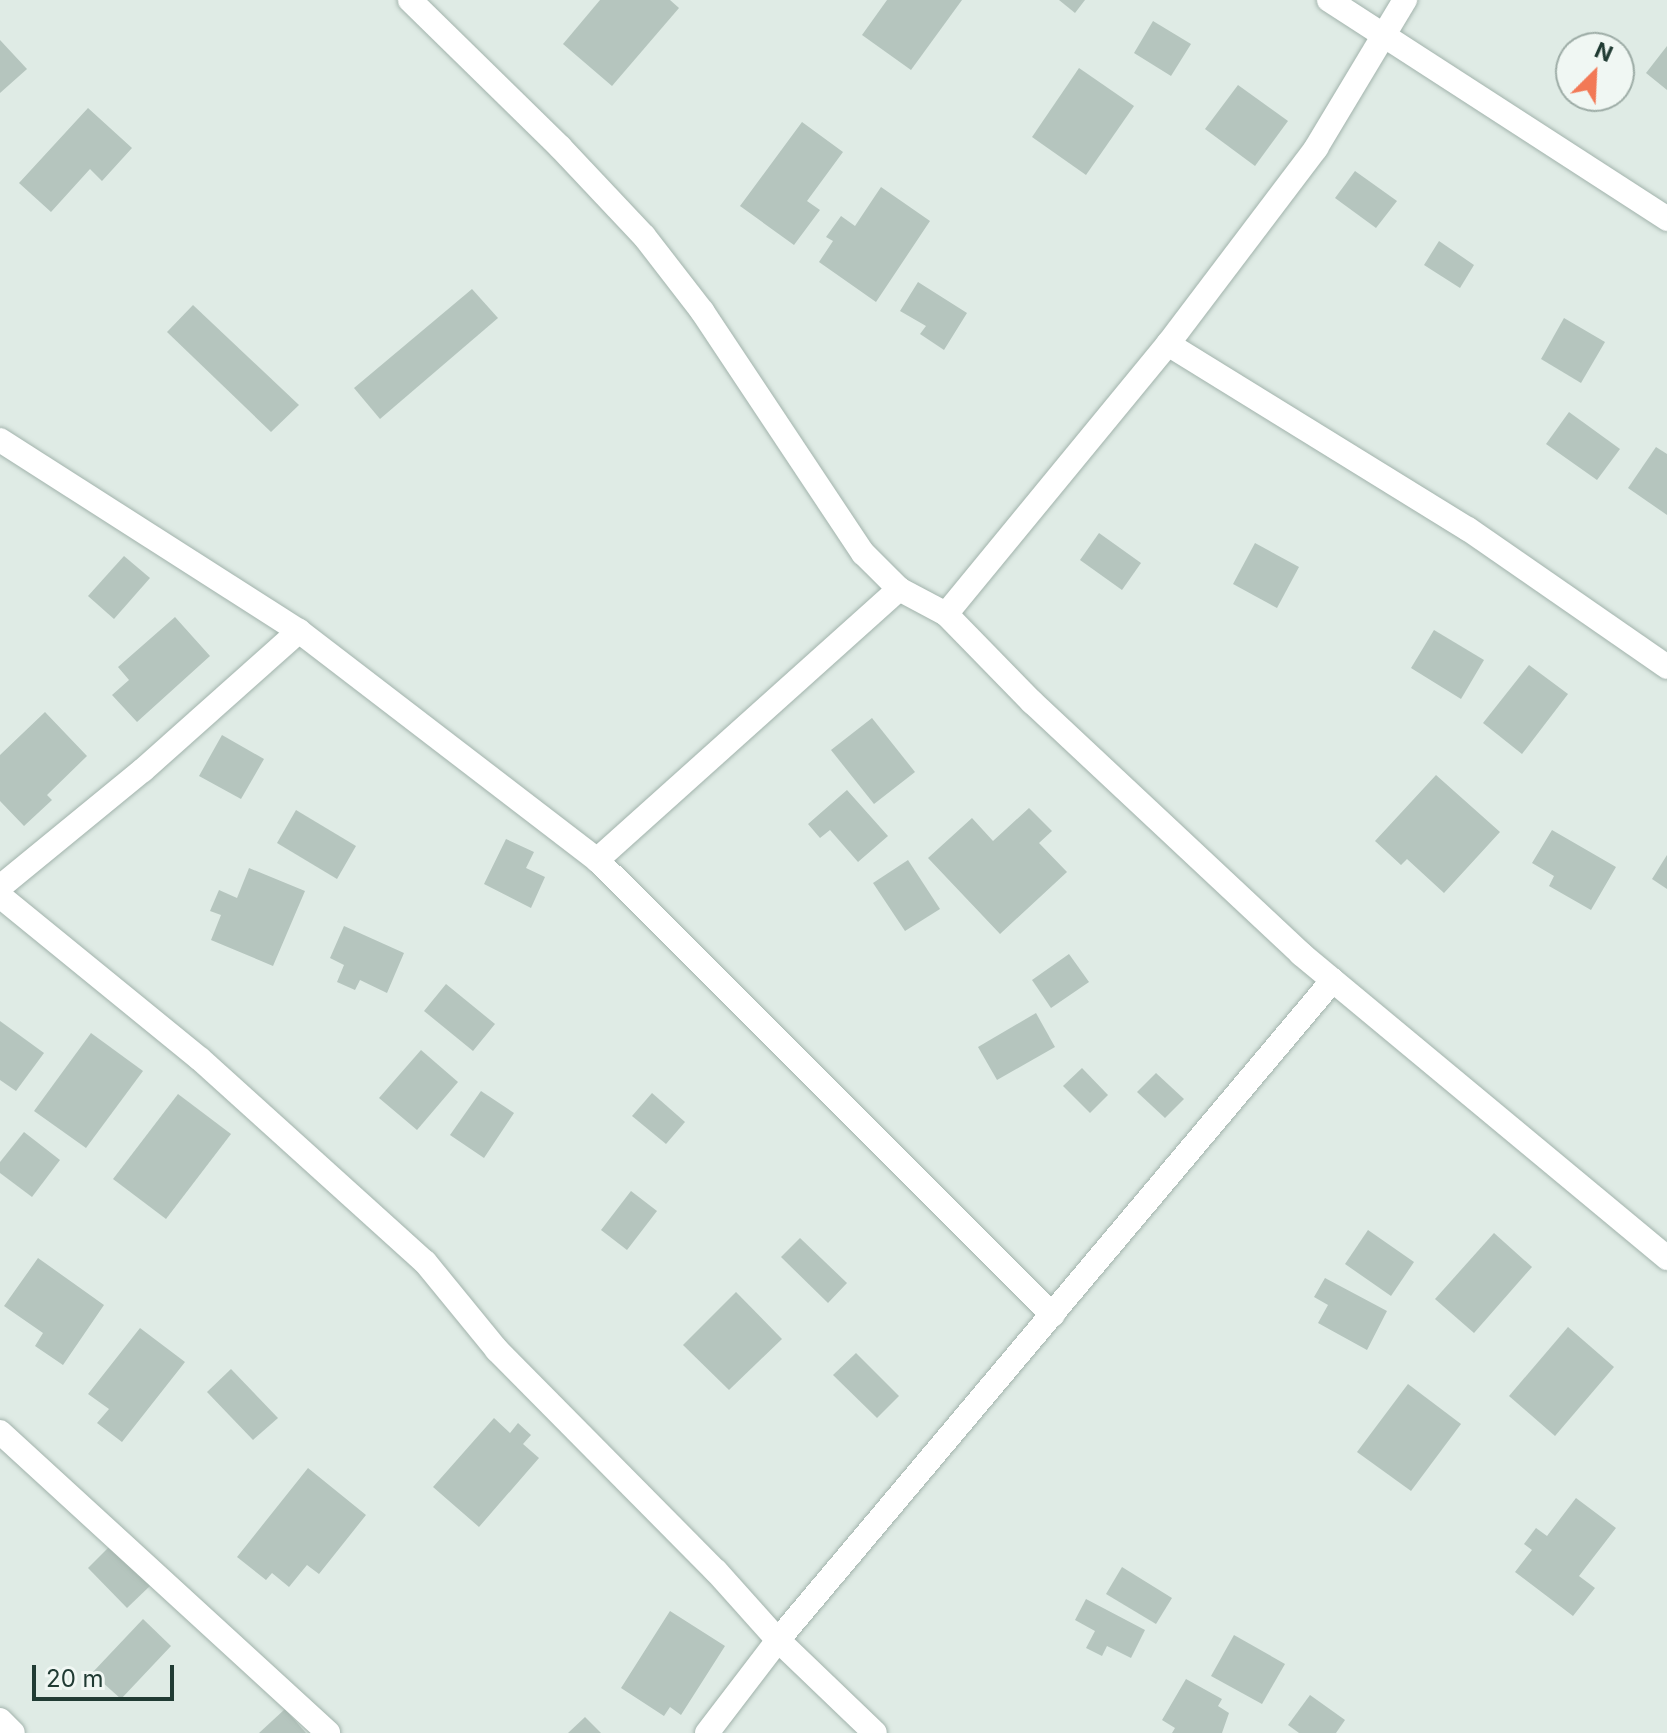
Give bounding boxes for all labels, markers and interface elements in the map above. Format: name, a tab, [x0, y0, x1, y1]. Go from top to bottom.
north arrow	[1555, 32, 1635, 112]
text: N	[1591, 37, 1617, 67]
scale bar	[36, 1649, 178, 1699]
text: 20 m	[46, 1664, 104, 1693]

